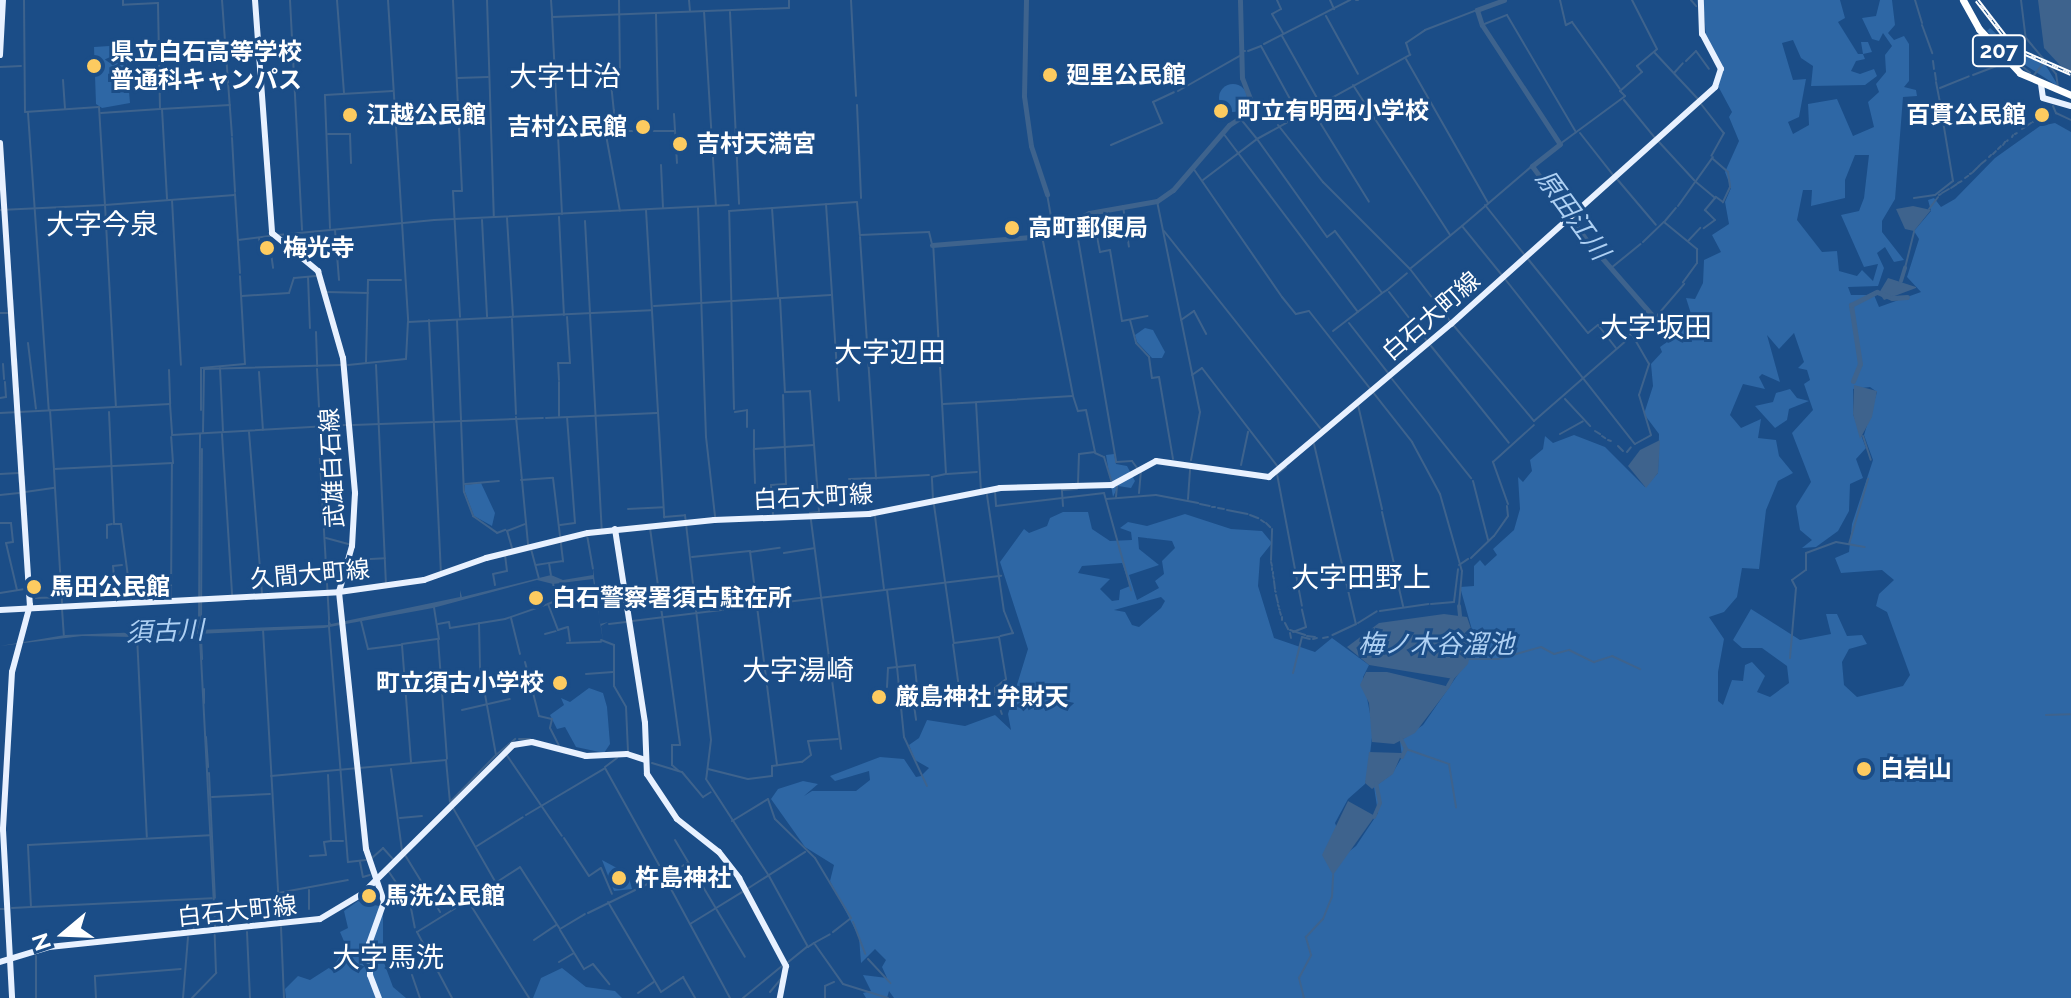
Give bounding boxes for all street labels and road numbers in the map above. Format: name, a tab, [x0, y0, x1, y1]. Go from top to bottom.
road number: 207	[1971, 33, 2027, 69]
street label: 白石大町線	[1376, 266, 1486, 366]
street label: 武雄白石線	[314, 407, 350, 529]
street label: 白石大町線	[752, 479, 874, 515]
street label: 久間大町線	[249, 554, 371, 594]
street label: 白石大町線	[176, 890, 298, 932]

